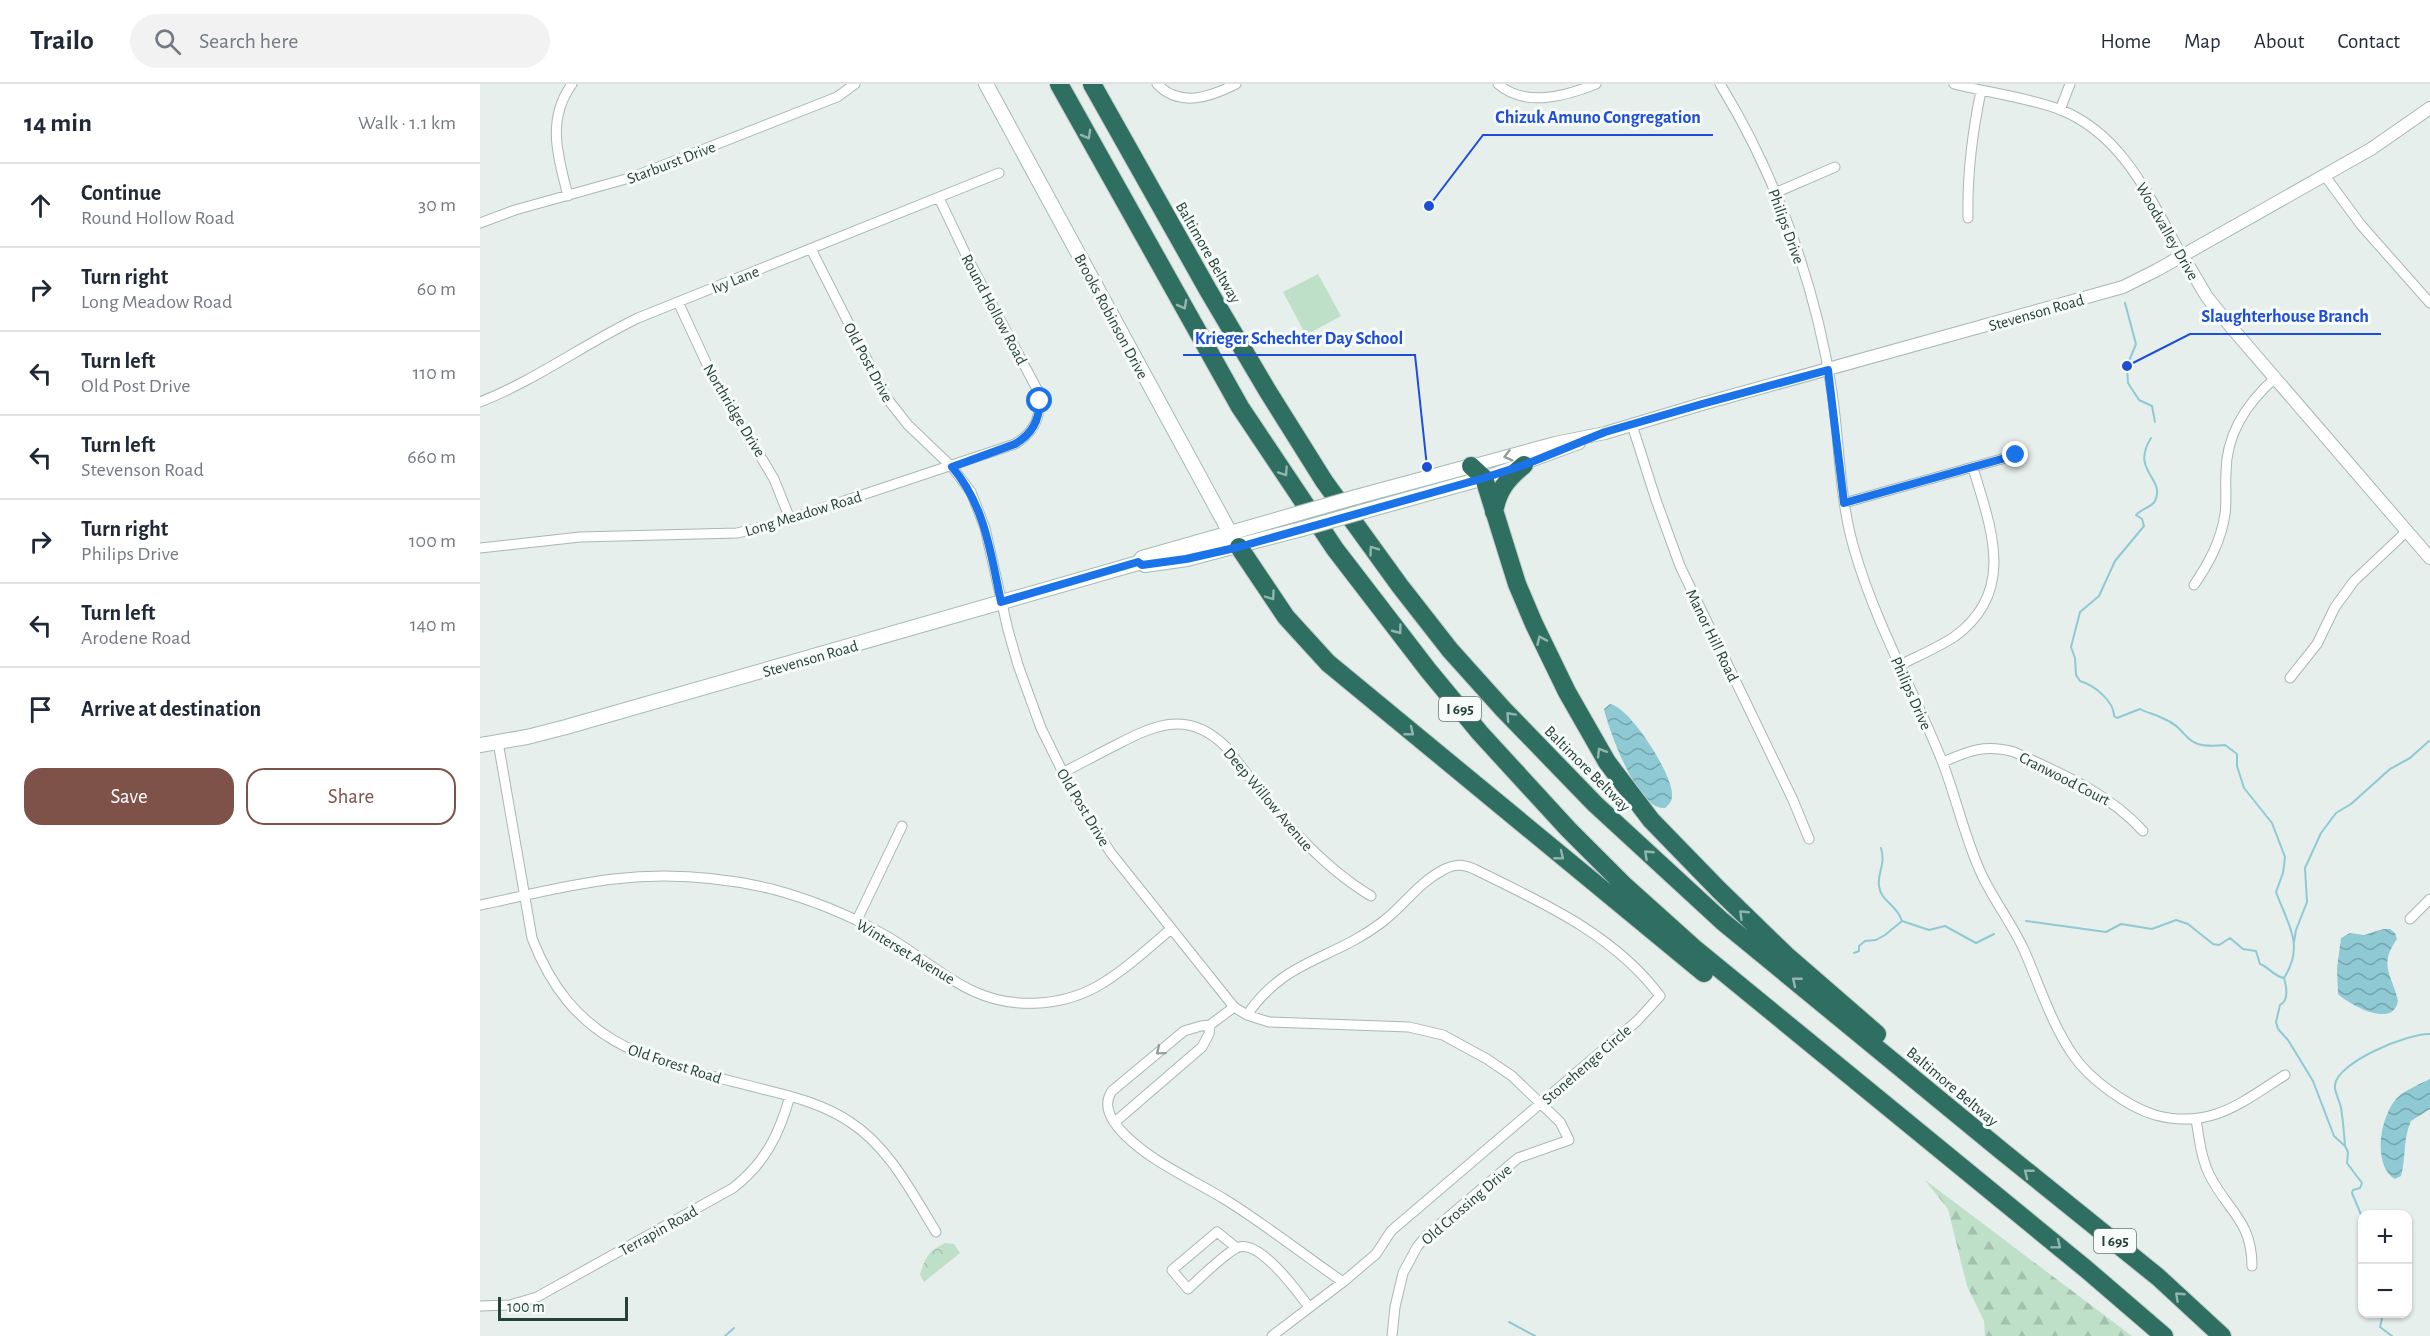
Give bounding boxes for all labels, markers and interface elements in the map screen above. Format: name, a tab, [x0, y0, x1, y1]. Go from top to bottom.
search box	[130, 14, 550, 68]
icon: search	[151, 25, 184, 58]
text: Trailo	[30, 27, 94, 55]
text: Search here	[199, 30, 298, 52]
text: Home	[2100, 31, 2151, 52]
text: Map	[2184, 31, 2221, 52]
text: About	[2254, 31, 2304, 52]
text: Contact	[2337, 31, 2400, 52]
callout: Chizuk Amuno Congregation	[1483, 99, 1713, 135]
text: Chizuk Amuno Congregation	[1495, 109, 1701, 127]
text: 14 min	[24, 110, 92, 136]
text: Walk · 1.1 km	[358, 113, 456, 133]
one-way arrow	[1080, 129, 1092, 139]
street label: Starburst Drive	[625, 139, 718, 187]
street label: Woodvalley Drive	[2132, 180, 2201, 283]
text: Continue	[81, 182, 161, 204]
street label: Philips Drive	[1765, 187, 1807, 266]
icon: ahead	[24, 189, 57, 222]
text: 30 m	[418, 195, 456, 215]
street label: Baltimore Beltway	[1172, 199, 1244, 307]
text: Round Hollow Road	[81, 208, 234, 228]
street label: Brooks Robinson Drive	[1071, 251, 1151, 382]
street label: Round Hollow Road	[958, 252, 1030, 367]
street label: Ivy Lane	[709, 263, 762, 298]
text: Turn right	[81, 266, 168, 288]
icon: right	[24, 273, 57, 306]
text: 60 m	[417, 279, 456, 299]
text: Long Meadow Road	[81, 292, 232, 312]
street label: Stevenson Road	[1987, 292, 2086, 334]
callout: Slaughterhouse Branch	[2190, 298, 2381, 334]
one-way arrow	[1176, 299, 1187, 309]
text: Slaughterhouse Branch	[2201, 308, 2369, 326]
callout: Krieger Schechter Day School	[1183, 319, 1415, 355]
street label: Old Post Drive	[841, 320, 896, 405]
text: Krieger Schechter Day School	[1195, 330, 1403, 348]
text: Turn left	[81, 350, 155, 372]
icon: left	[24, 357, 57, 390]
street label: Northridge Drive	[700, 361, 768, 460]
text: 110 m	[412, 363, 456, 383]
text: Old Post Drive	[81, 376, 190, 396]
route start	[1026, 387, 1052, 413]
text: Turn left	[81, 434, 155, 456]
icon: left	[24, 441, 57, 474]
route end	[2002, 441, 2028, 467]
text: 660 m	[407, 447, 456, 467]
one-way arrow	[1503, 449, 1514, 461]
text: Stevenson Road	[81, 460, 204, 480]
one-way arrow	[1277, 465, 1288, 476]
street label: Long Meadow Road	[743, 489, 864, 539]
text: Turn right	[81, 518, 168, 540]
icon: right	[24, 525, 57, 558]
text: 100 m	[409, 531, 456, 551]
text: Philips Drive	[81, 544, 179, 564]
one-way arrow	[1369, 545, 1380, 556]
street label: Manor Hill Road	[1683, 587, 1741, 684]
one-way arrow	[1264, 589, 1275, 600]
text: Turn left	[81, 602, 155, 624]
icon: left	[24, 609, 57, 642]
text: 140 m	[410, 615, 456, 635]
one-way arrow	[1390, 623, 1401, 634]
text: Arodene Road	[81, 628, 191, 648]
one-way arrow	[1536, 635, 1548, 646]
street label: Stevenson Road	[761, 638, 860, 680]
street label: Philips Drive	[1888, 654, 1934, 732]
icon: arrive	[24, 693, 57, 726]
road number: I 695	[1439, 697, 1481, 721]
text: Arrive at destination	[81, 698, 261, 720]
one-way arrow	[1507, 713, 1518, 724]
street label: Baltimore Beltway	[1541, 723, 1633, 815]
one-way arrow	[1403, 724, 1414, 735]
street label: Deep Willow Avenue	[1220, 745, 1316, 854]
one-way arrow	[1597, 748, 1608, 758]
street label: Cranwood Court	[2017, 749, 2113, 809]
street label: Old Post Drive	[1054, 766, 1113, 849]
button: Save	[24, 768, 234, 825]
button: Share	[246, 768, 456, 825]
one-way arrow	[1553, 848, 1564, 859]
one-way arrow	[1644, 851, 1655, 862]
one-way arrow	[1740, 910, 1750, 921]
street label: Winterset Avenue	[854, 916, 957, 987]
one-way arrow	[1792, 978, 1803, 989]
street label: Stonehenge Circle	[1539, 1022, 1634, 1108]
street label: Old Forest Road	[626, 1041, 723, 1087]
one-way arrow	[1156, 1044, 1167, 1055]
street label: Baltimore Beltway	[1903, 1044, 2001, 1130]
street label: Old Crossing Drive	[1418, 1161, 1515, 1248]
one-way arrow	[2024, 1169, 2035, 1180]
street label: Terrapin Road	[617, 1203, 700, 1259]
map controls	[2358, 1210, 2412, 1318]
button: +	[2358, 1210, 2412, 1264]
road number: I 695	[2094, 1229, 2136, 1253]
one-way arrow	[2050, 1237, 2061, 1248]
button: −	[2358, 1264, 2412, 1318]
one-way arrow	[2175, 1292, 2186, 1303]
scale bar	[498, 1294, 628, 1322]
text: 100 m	[507, 1299, 545, 1315]

